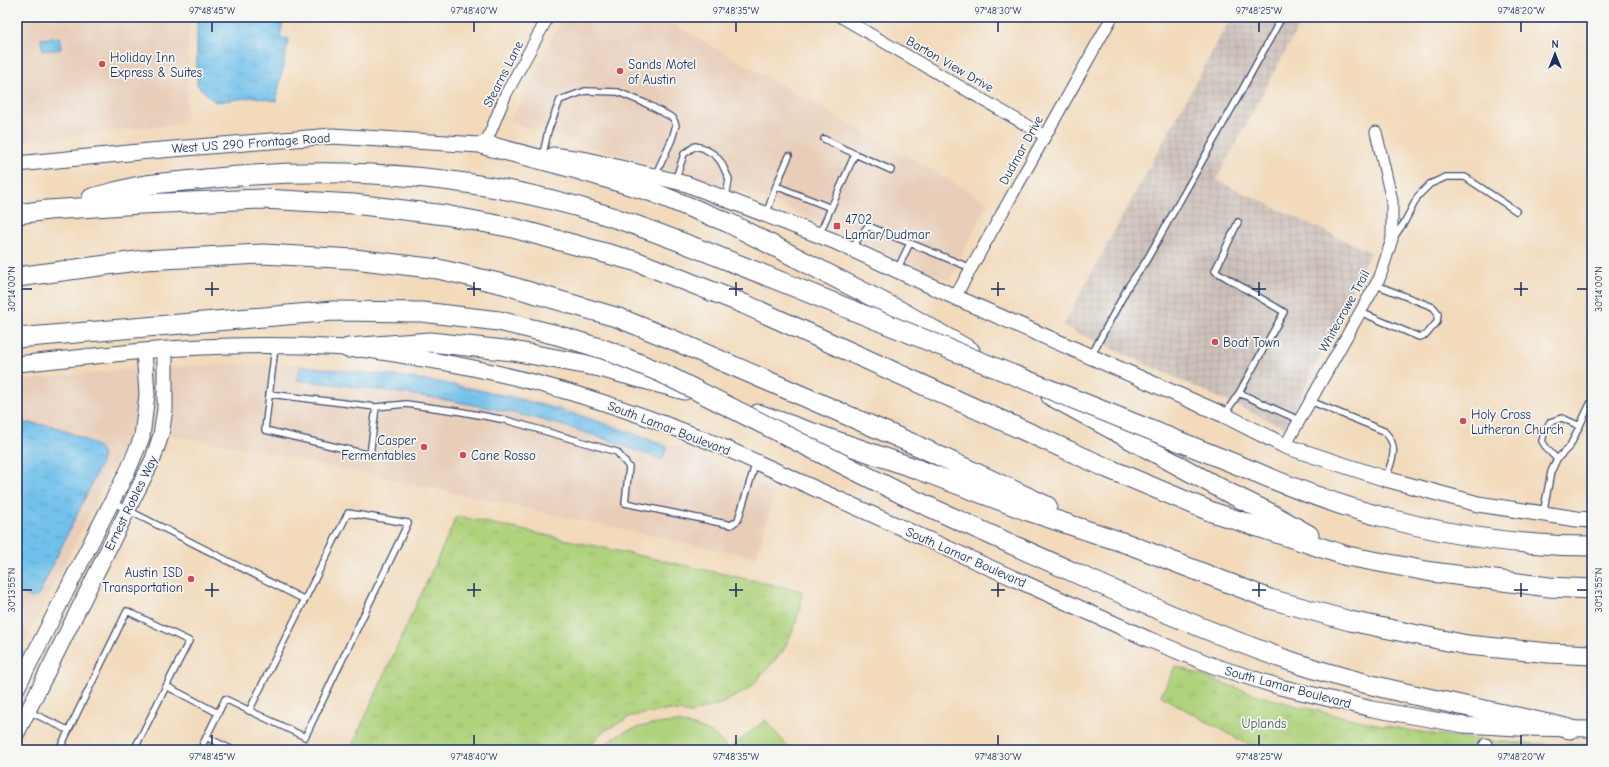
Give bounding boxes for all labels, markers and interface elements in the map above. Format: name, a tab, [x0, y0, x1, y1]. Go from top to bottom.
text: 97°48'45"W	[189, 5, 235, 17]
text: 97°48'40"W	[451, 5, 498, 17]
text: 97°48'35"W	[713, 5, 760, 17]
text: 97°48'30"W	[974, 5, 1022, 17]
text: 97°48'25"W	[1236, 5, 1283, 17]
text: 97°48'20"W	[1497, 5, 1545, 17]
street label: Barton View Drive	[904, 33, 997, 95]
north arrow	[1535, 34, 1575, 74]
street label: Stearns Lane	[480, 38, 526, 110]
text: N	[1551, 38, 1559, 51]
place label: Holiday Inn Express & Suites	[110, 50, 202, 80]
place label: Sands Motel of Austin	[628, 57, 696, 87]
marker: Holiday Inn Express & Suites	[97, 59, 107, 69]
marker: Sands Motel of Austin	[615, 66, 625, 76]
street label: Dudmar Drive	[996, 112, 1046, 187]
street label: West US 290 Frontage Road	[171, 130, 331, 156]
place label: 4702 Lamar/Dudmar	[845, 212, 931, 242]
marker: 4702 Lamar/Dudmar	[832, 221, 842, 231]
text: 30°14'00"N	[6, 266, 18, 312]
text: 30°14'00"N	[1593, 266, 1605, 312]
street label: Whitecrowe Trail	[1315, 267, 1373, 355]
place label: Boat Town	[1223, 335, 1280, 350]
marker: Boat Town	[1210, 337, 1220, 347]
street label: South Lamar Boulevard	[606, 398, 732, 458]
place label: Holy Cross Lutheran Church	[1471, 407, 1564, 437]
marker: Holy Cross Lutheran Church	[1458, 416, 1468, 426]
place label: Casper Fermentables	[341, 433, 417, 463]
marker: Casper Fermentables	[419, 442, 429, 452]
place label: Cane Rosso	[471, 448, 536, 463]
marker: Cane Rosso	[458, 450, 468, 460]
street label: Ernest Robles Way	[102, 453, 161, 553]
street label: South Lamar Boulevard	[903, 524, 1029, 590]
place label: Austin ISD Transportation	[102, 565, 183, 595]
text: 30°13'55"N	[6, 568, 18, 612]
text: 30°13'55"N	[1593, 568, 1605, 612]
marker: Austin ISD Transportation	[186, 574, 196, 584]
street label: South Lamar Boulevard	[1223, 663, 1353, 711]
park label: Uplands	[1242, 716, 1286, 731]
text: 97°48'45"W	[189, 751, 235, 763]
text: 97°48'40"W	[451, 751, 498, 763]
text: 97°48'35"W	[713, 751, 760, 763]
text: 97°48'30"W	[974, 751, 1022, 763]
text: 97°48'25"W	[1236, 751, 1283, 763]
text: 97°48'20"W	[1497, 751, 1545, 763]

